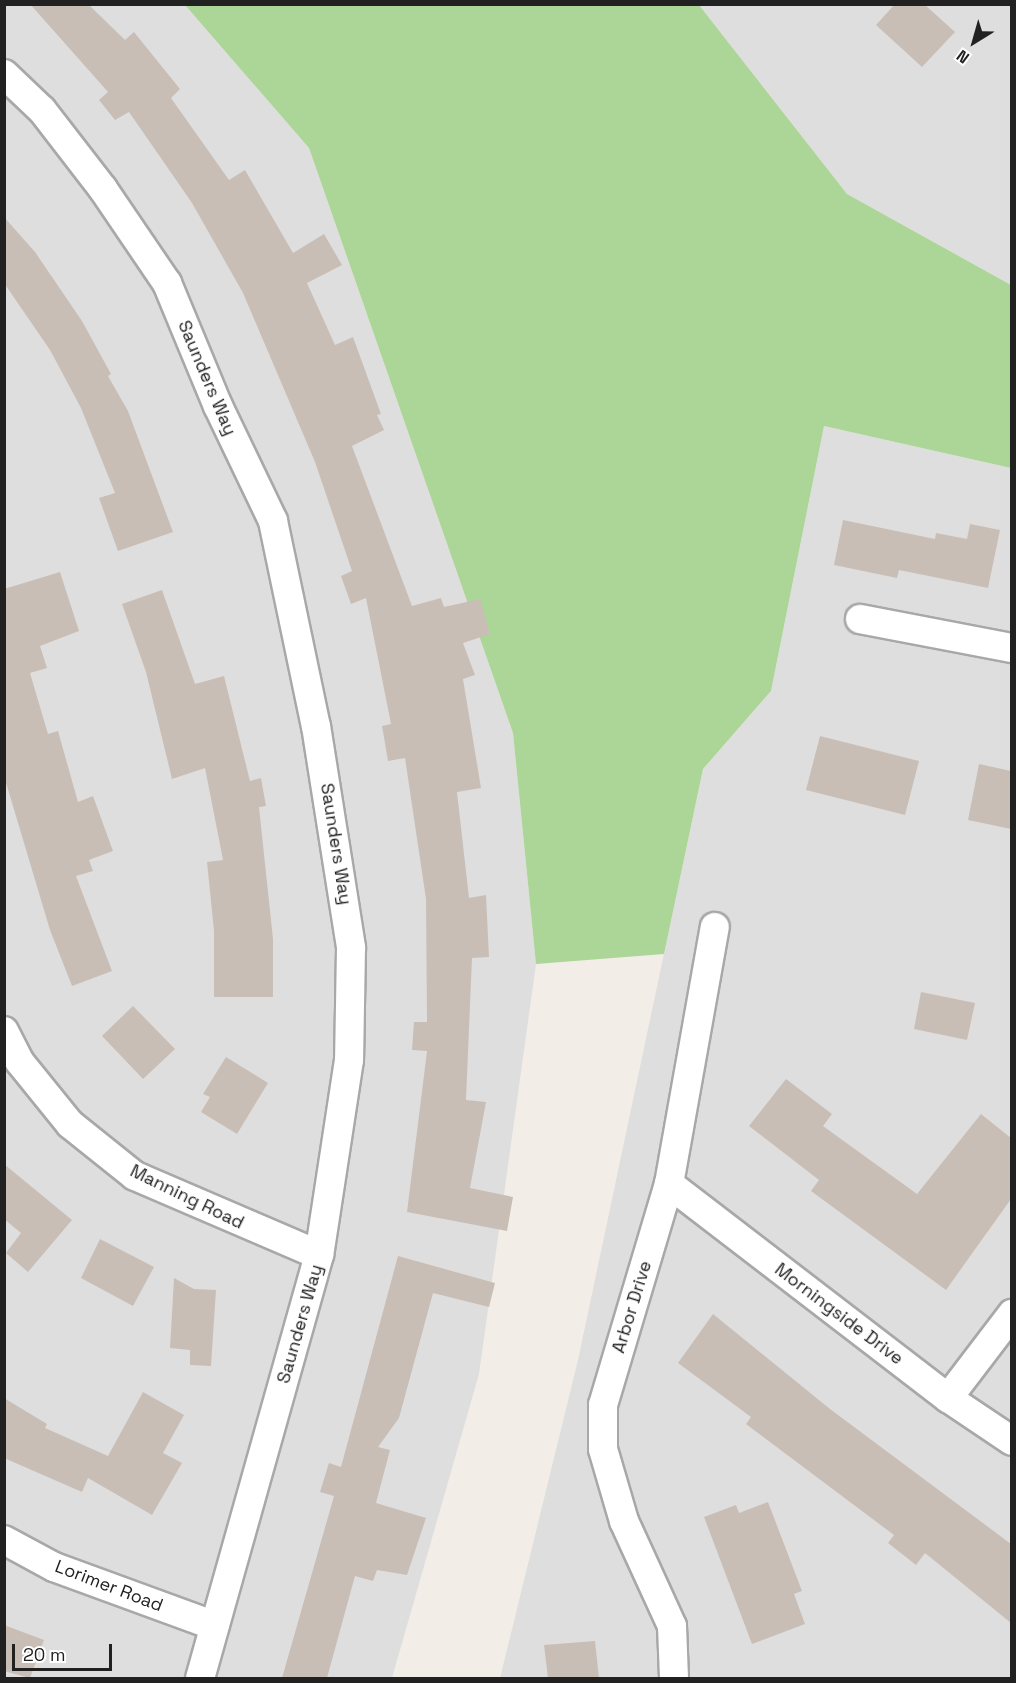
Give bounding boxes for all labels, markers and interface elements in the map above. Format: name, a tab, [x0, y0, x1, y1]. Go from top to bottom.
north arrow	[944, 12, 1004, 72]
text: N	[952, 45, 973, 68]
street label: Saunders Way	[173, 317, 241, 439]
street label: Saunders Way	[316, 782, 356, 906]
street label: Manning Road	[127, 1160, 247, 1234]
street label: Arbor Drive	[608, 1258, 656, 1356]
street label: Morningside Drive	[770, 1259, 908, 1369]
street label: Saunders Way	[273, 1262, 327, 1386]
street label: Lorimer Road	[52, 1556, 166, 1616]
scale bar	[15, 1632, 116, 1670]
text: 20 m	[23, 1643, 66, 1666]

